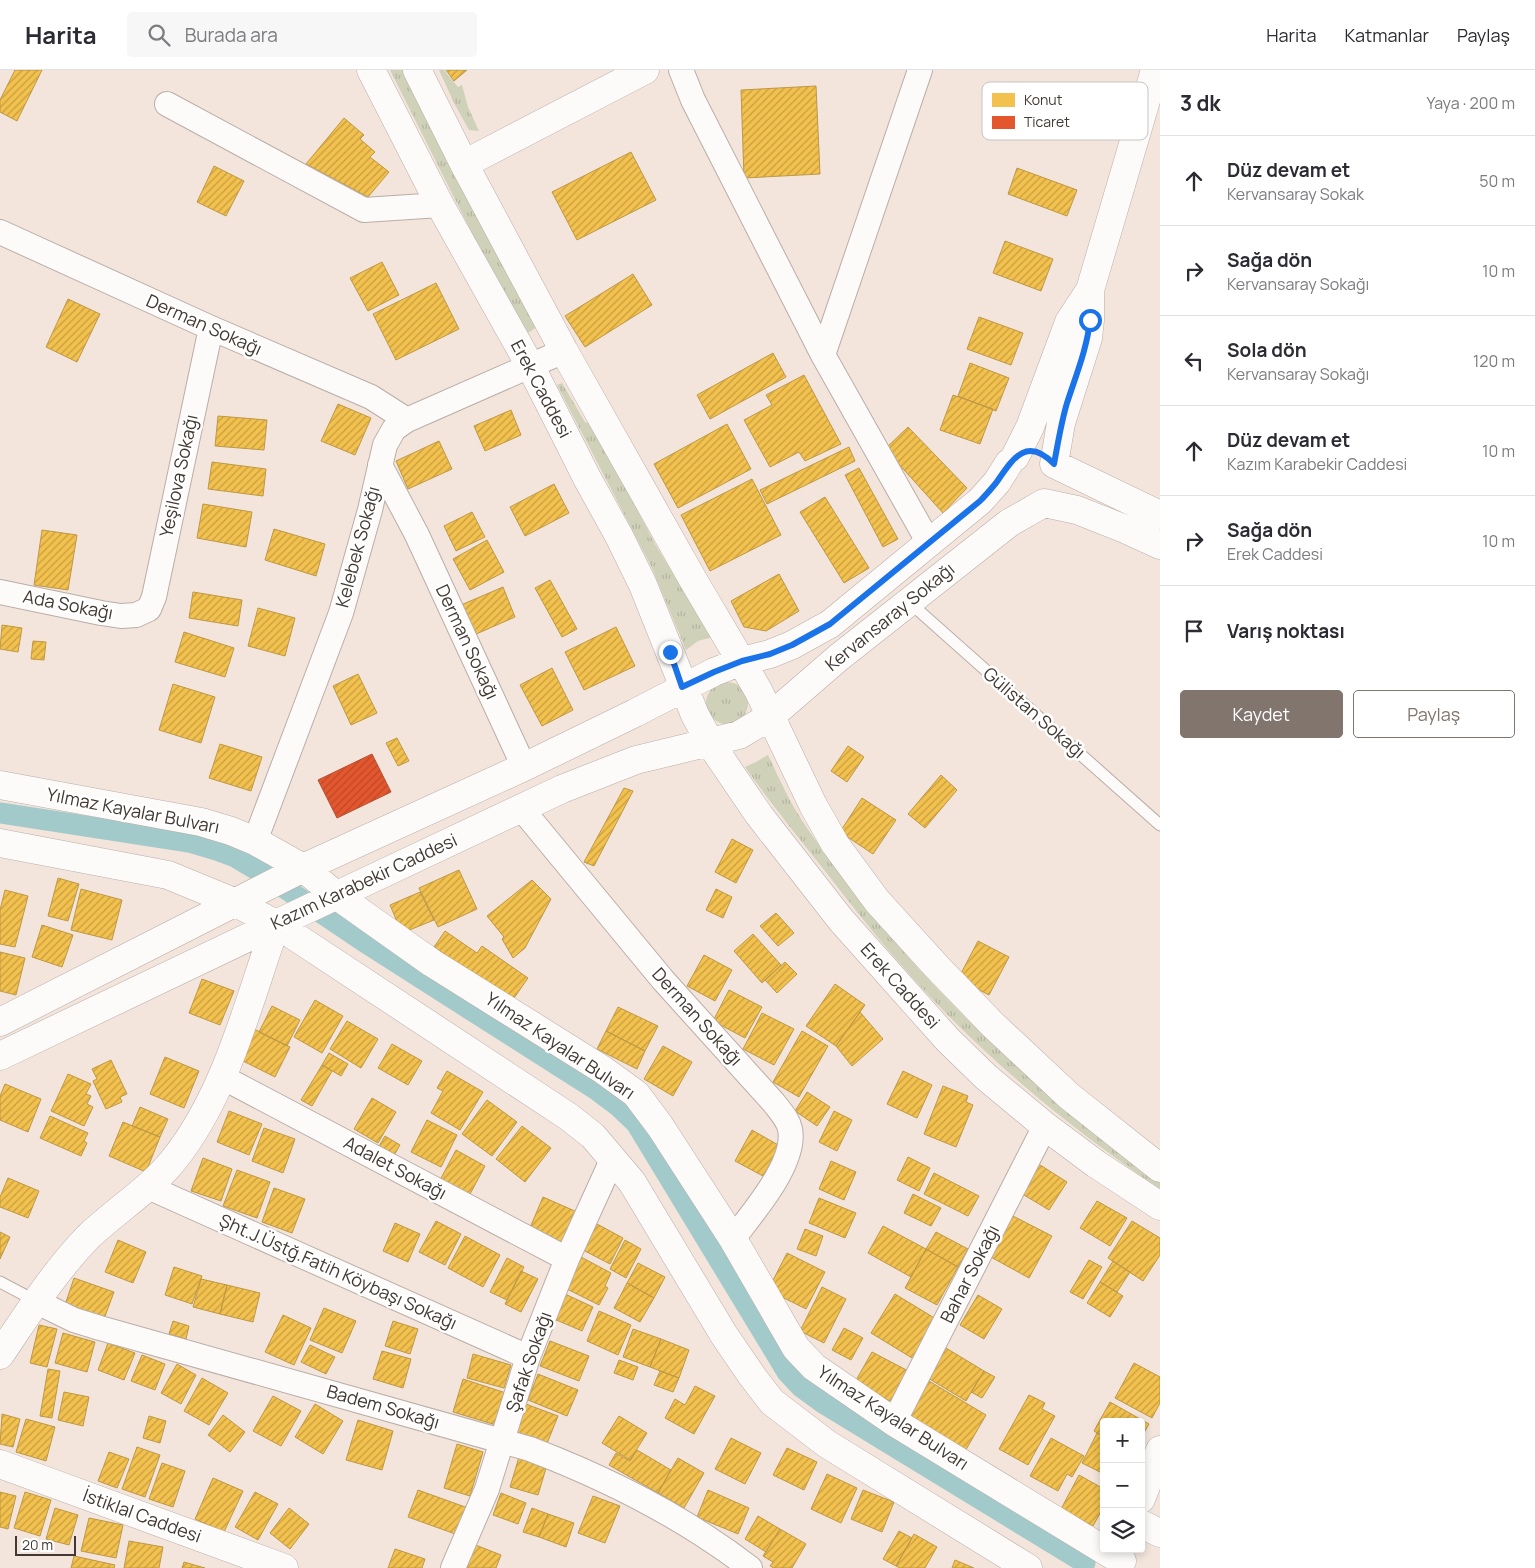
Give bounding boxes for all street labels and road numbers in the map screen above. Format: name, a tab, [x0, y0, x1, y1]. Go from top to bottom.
street label: Derman Sokağı	[143, 288, 266, 360]
street label: Erek Caddesi	[506, 335, 578, 442]
street label: Yeşilova Sokağı	[153, 412, 203, 539]
street label: Kelebek Sokağı	[329, 484, 385, 610]
street label: Kervansaray Sokağı	[820, 557, 959, 676]
street label: Derman Sokağı	[431, 580, 505, 703]
street label: Ada Sokağı	[21, 584, 115, 624]
street label: Gülistan Sokağı	[978, 661, 1091, 763]
street label: Yılmaz Kayalar Bulvarı	[45, 781, 222, 839]
street label: Kazım Karabekir Caddesi	[267, 827, 461, 935]
street label: Erek Caddesi	[856, 937, 946, 1033]
street label: Derman Sokağı	[647, 962, 748, 1071]
street label: Yılmaz Kayalar Bulvarı	[481, 986, 640, 1104]
street label: Adalet Sokağı	[340, 1130, 451, 1204]
street label: Şht.J.Üstğ.Fatih Köybaşı Sokağı	[216, 1208, 461, 1334]
street label: Bahar Sokağı	[934, 1220, 1004, 1327]
street label: Şafak Sokağı	[500, 1308, 557, 1415]
street label: Yılmaz Kayalar Bulvarı	[813, 1359, 974, 1475]
street label: Badem Sokağı	[324, 1378, 443, 1434]
street label: İstiklal Caddesi	[80, 1483, 205, 1548]

